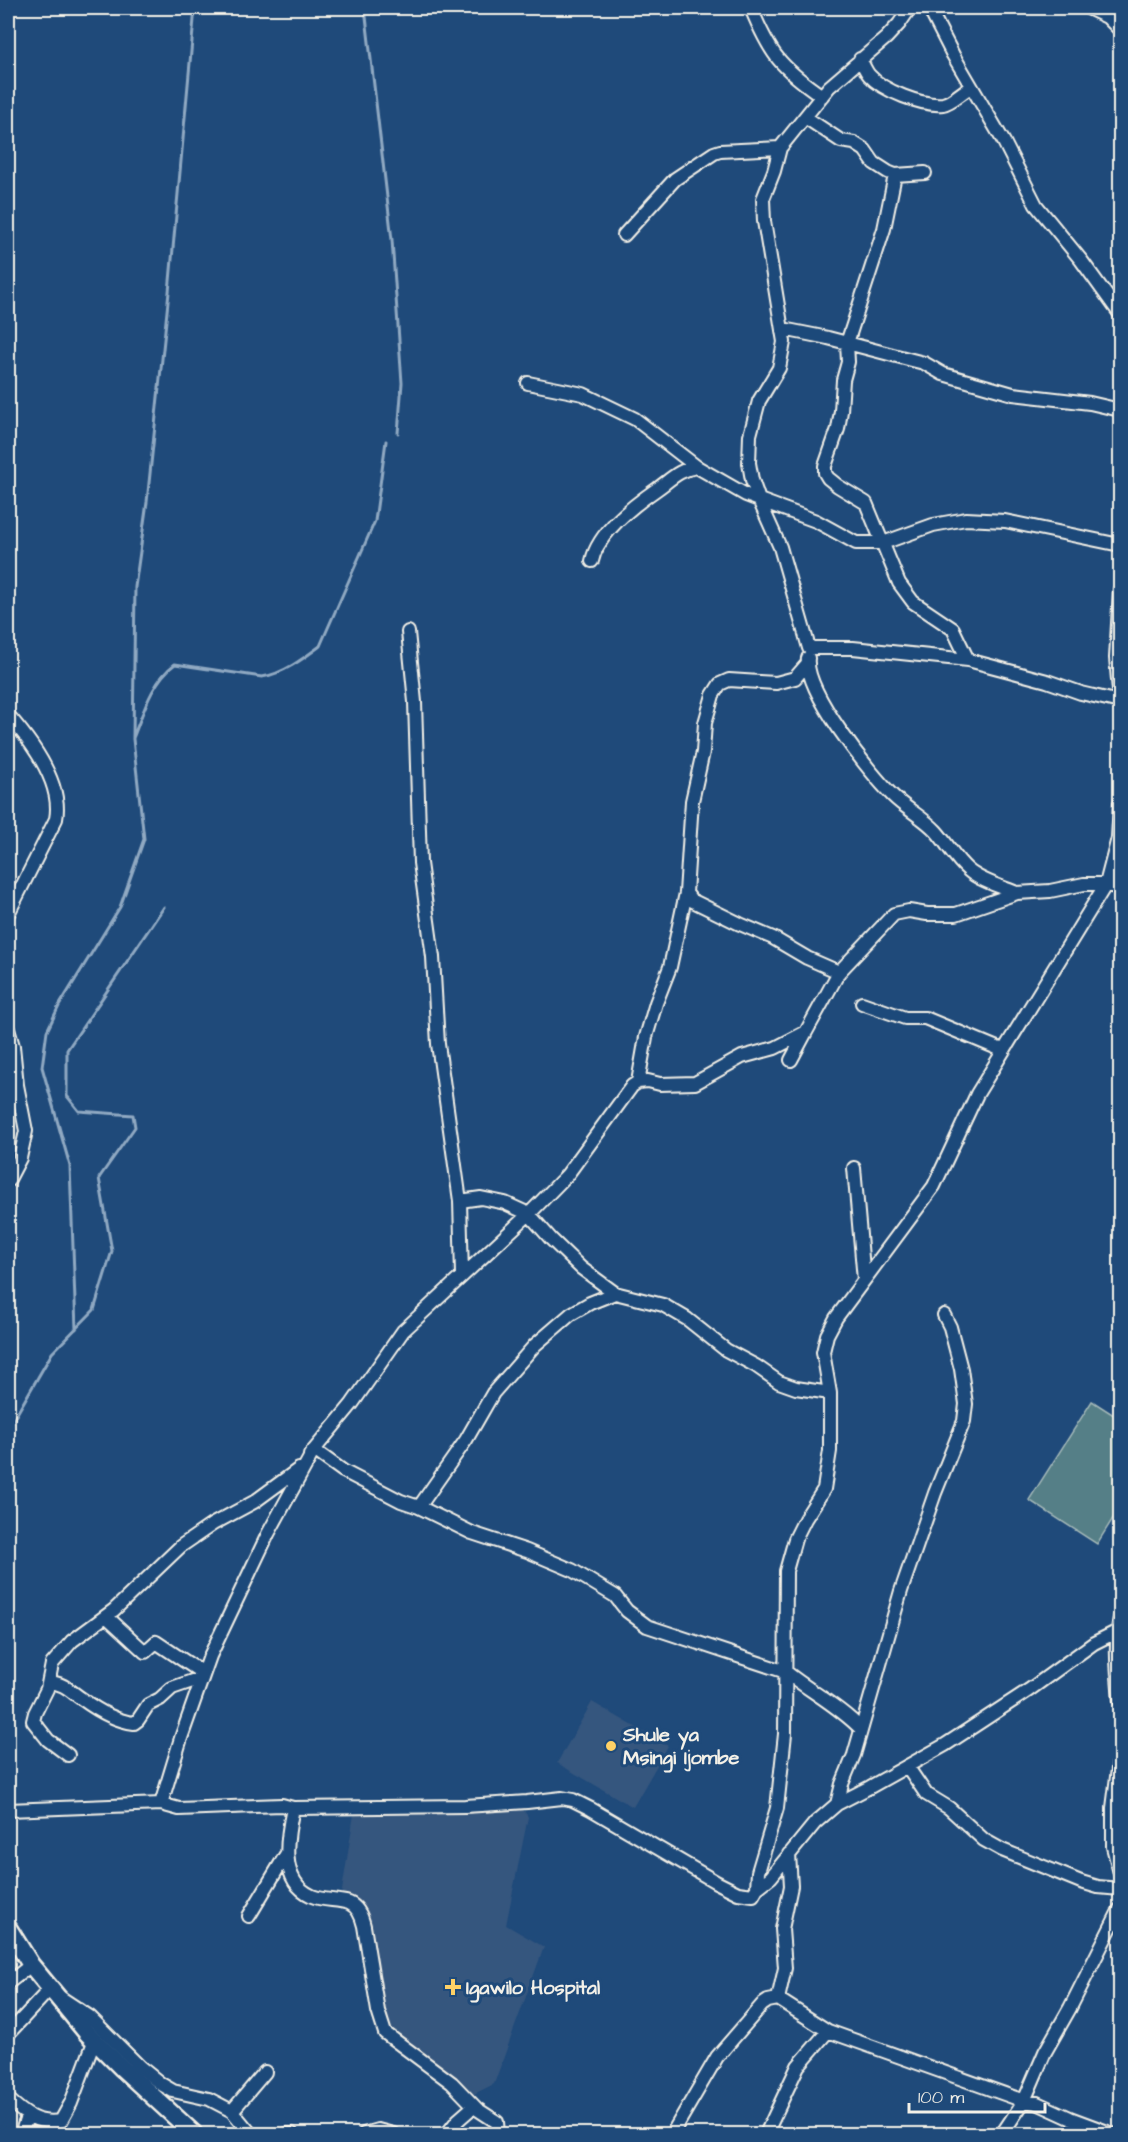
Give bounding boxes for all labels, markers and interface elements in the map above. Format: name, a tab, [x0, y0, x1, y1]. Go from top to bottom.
place label: Shule ya Msingi Ijombe	[622, 1721, 740, 1773]
marker: Shule ya Msingi Ijombe	[604, 1739, 618, 1753]
place label: Igawilo Hospital	[466, 1974, 600, 2003]
marker: Igawilo Hospital	[444, 1978, 462, 1996]
scale bar	[909, 2076, 1046, 2114]
text: 100 m	[918, 2085, 964, 2110]

